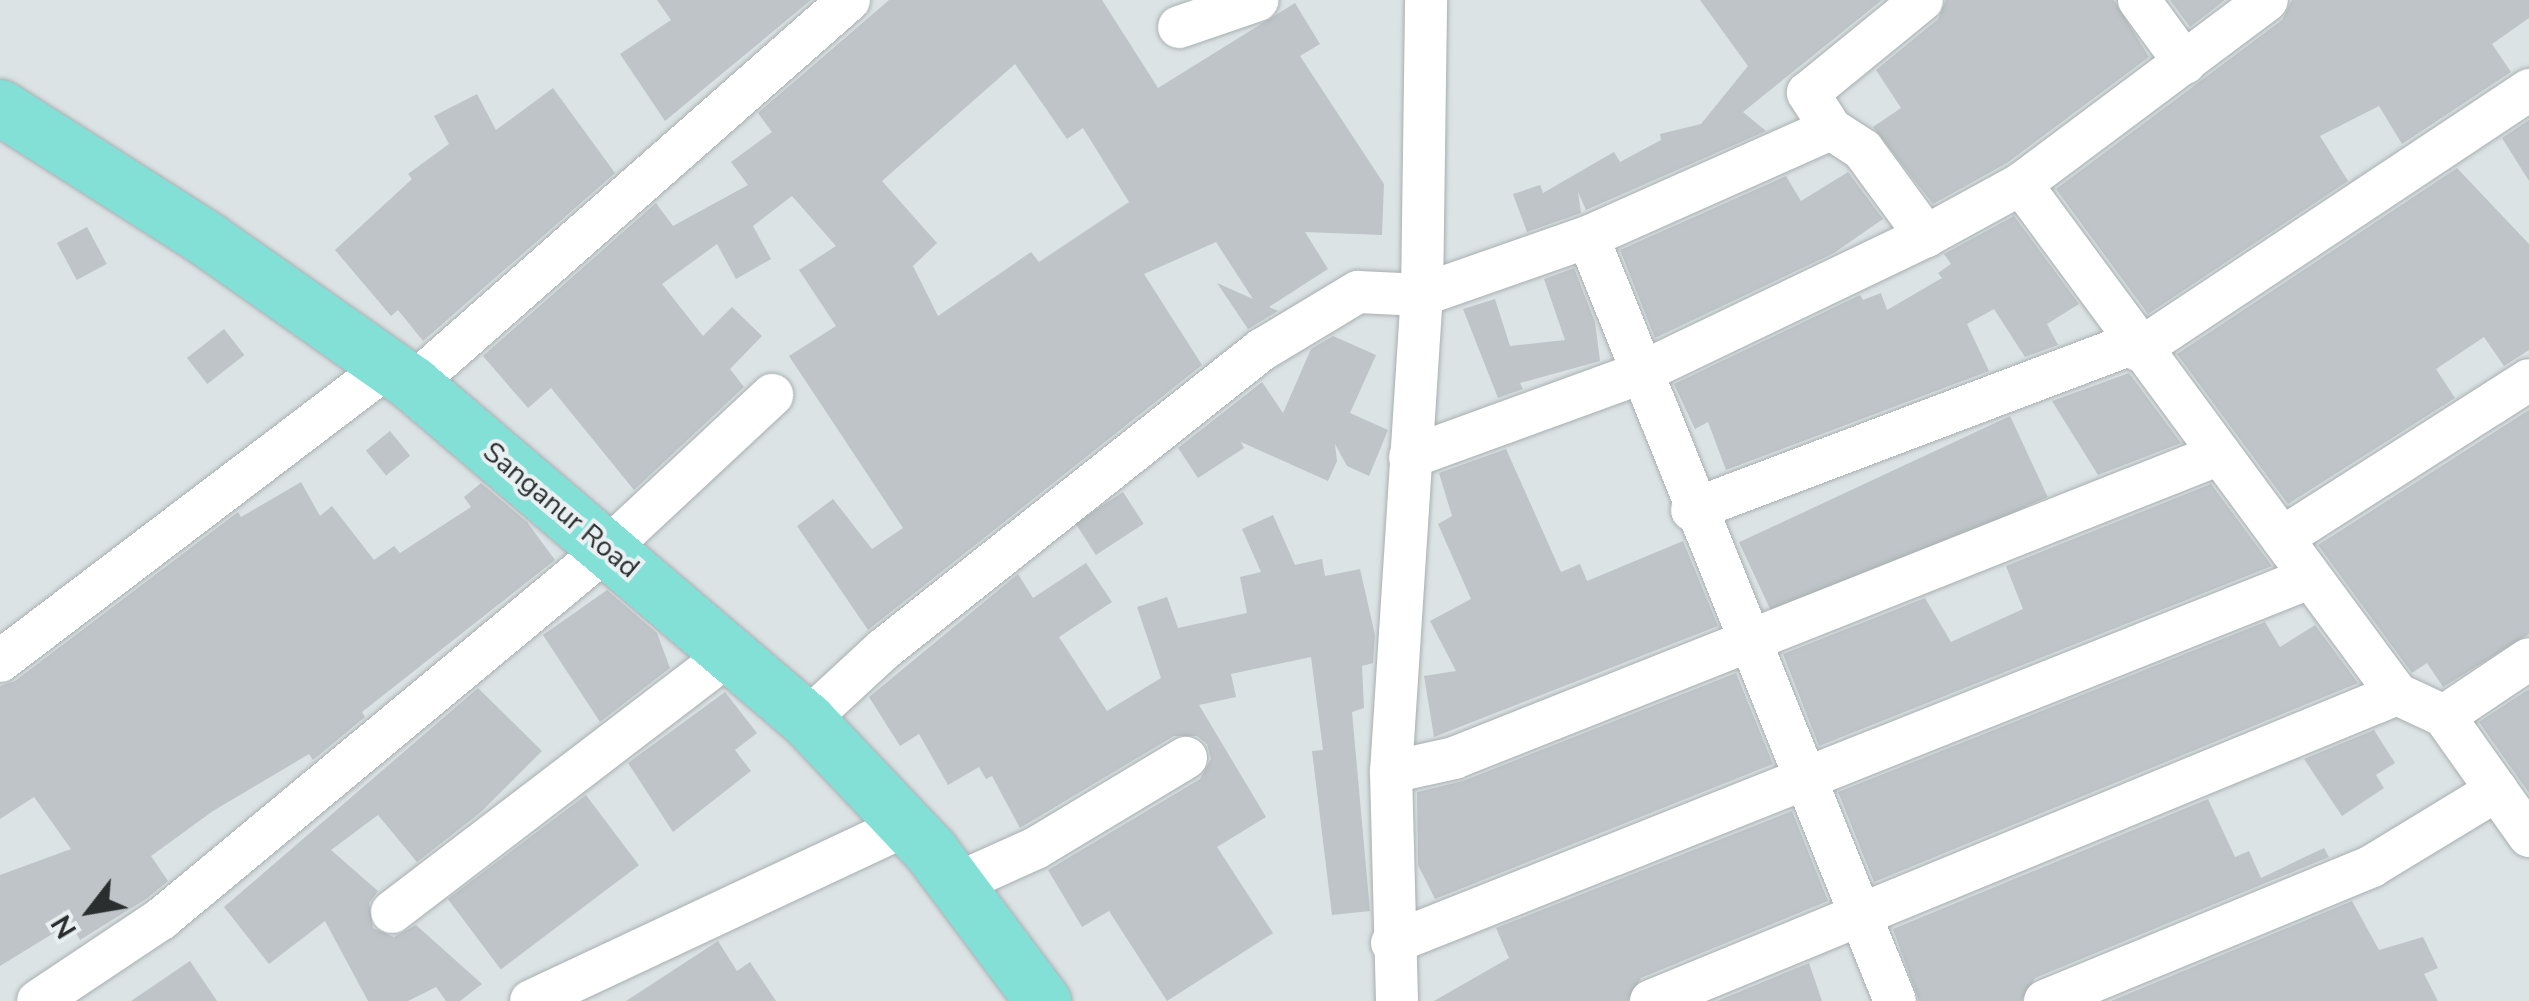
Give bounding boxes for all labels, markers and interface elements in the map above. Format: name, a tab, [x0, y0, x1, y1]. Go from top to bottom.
street label: Sanganur Road	[476, 435, 646, 585]
north arrow	[40, 861, 140, 961]
text: N	[43, 908, 86, 945]

